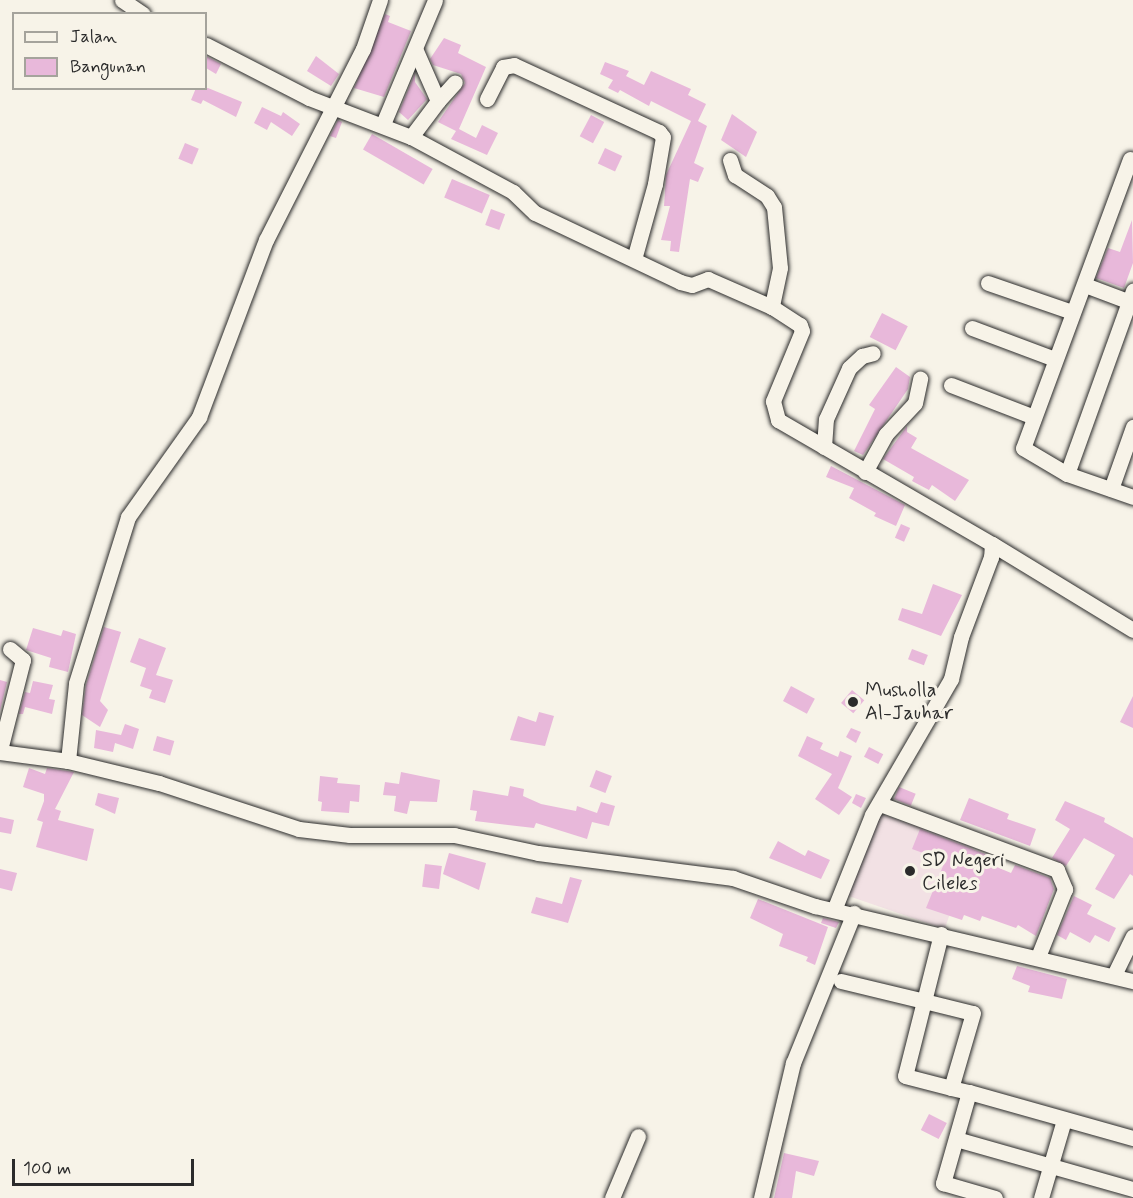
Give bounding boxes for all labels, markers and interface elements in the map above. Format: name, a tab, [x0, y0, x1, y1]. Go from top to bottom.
legend	[12, 12, 207, 90]
text: Jalan	[70, 25, 117, 49]
text: Bangunan	[70, 55, 146, 79]
place label: Musholla Al-Jauhar	[865, 678, 953, 725]
marker: Musholla Al-Jauhar	[846, 695, 860, 709]
place label: SD Negeri Cileles	[922, 848, 1006, 895]
marker: SD Negeri Cileles	[903, 864, 917, 878]
scale bar	[15, 1147, 196, 1185]
text: 100 m	[23, 1157, 71, 1181]

